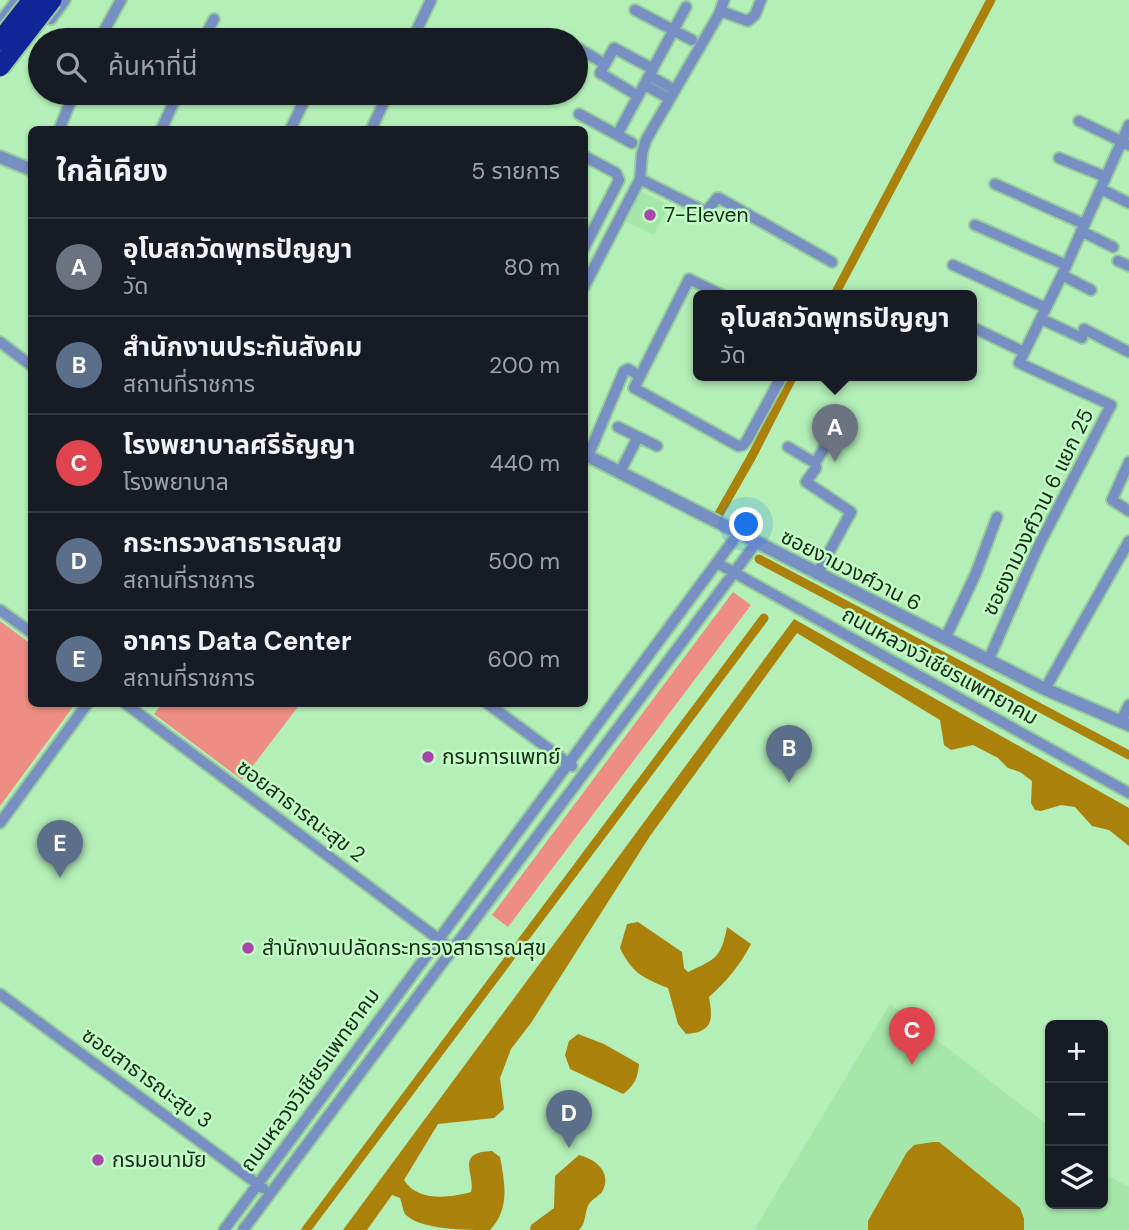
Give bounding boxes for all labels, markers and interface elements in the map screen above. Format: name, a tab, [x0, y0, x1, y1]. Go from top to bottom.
search box	[28, 28, 588, 105]
icon: search	[52, 48, 90, 86]
text: ค้นหาที่นี่	[108, 49, 198, 83]
text: ใกล้เคียง	[56, 151, 168, 190]
text: 5 รายการ	[471, 156, 560, 186]
place label: 7-Eleven	[664, 201, 748, 229]
marker: 7-Eleven	[642, 207, 658, 223]
text: อุโบสถวัดพุทธปัญญา	[123, 232, 352, 266]
text: A	[71, 252, 87, 282]
text: 80 m	[504, 252, 560, 282]
text: วัด	[123, 271, 148, 301]
popup	[693, 290, 977, 381]
text: อุโบสถวัดพุทธปัญญา	[720, 301, 950, 335]
text: สำนักงานประกันสังคม	[123, 330, 362, 364]
text: วัด	[720, 340, 746, 370]
text: B	[72, 350, 86, 380]
text: 200 m	[489, 350, 560, 380]
text: สถานที่ราชการ	[123, 369, 255, 399]
pin: A	[812, 404, 858, 462]
street label: ซอยงามวงศ์วาน 6 แยก 25	[976, 404, 1100, 620]
text: โรงพยาบาลศรีธัญญา	[123, 428, 355, 462]
text: C	[71, 448, 87, 478]
text: 440 m	[490, 448, 560, 478]
text: โรงพยาบาล	[123, 467, 229, 497]
your location	[729, 507, 763, 541]
street label: ซอยงามวงศ์วาน 6	[776, 523, 926, 617]
text: กระทรวงสาธารณสุข	[123, 526, 342, 560]
text: D	[71, 546, 87, 576]
text: 500 m	[488, 546, 560, 576]
text: สถานที่ราชการ	[123, 565, 255, 595]
street label: ถนนหลวงวิเชียรแพทยาคม	[837, 600, 1043, 732]
text: อาคาร Data Center	[123, 624, 352, 658]
text: E	[72, 644, 86, 674]
text: 600 m	[487, 644, 560, 674]
text: สถานที่ราชการ	[123, 663, 255, 693]
pin: B	[766, 725, 812, 783]
place label: กรมการแพทย์	[442, 743, 561, 771]
marker: กรมการแพทย์	[420, 749, 436, 765]
street label: ซอยสาธารณะสุข 2	[231, 753, 371, 869]
pin: E	[37, 820, 83, 878]
place label: สำนักงานปลัดกระทรวงสาธารณสุข	[262, 934, 546, 962]
marker: สำนักงานปลัดกระทรวงสาธารณสุข	[240, 940, 256, 956]
street label: ถนนหลวงวิเชียรแพทยาคม	[234, 983, 386, 1177]
pin: C	[889, 1007, 935, 1065]
map controls	[1045, 1020, 1108, 1209]
button: +	[1045, 1020, 1108, 1083]
street label: ซอยสาธารณะสุข 3	[76, 1021, 218, 1135]
button: −	[1045, 1083, 1108, 1146]
pin: D	[546, 1090, 592, 1148]
place label: กรมอนามัย	[112, 1146, 207, 1174]
button: layers	[1045, 1146, 1108, 1209]
marker: กรมอนามัย	[90, 1152, 106, 1168]

